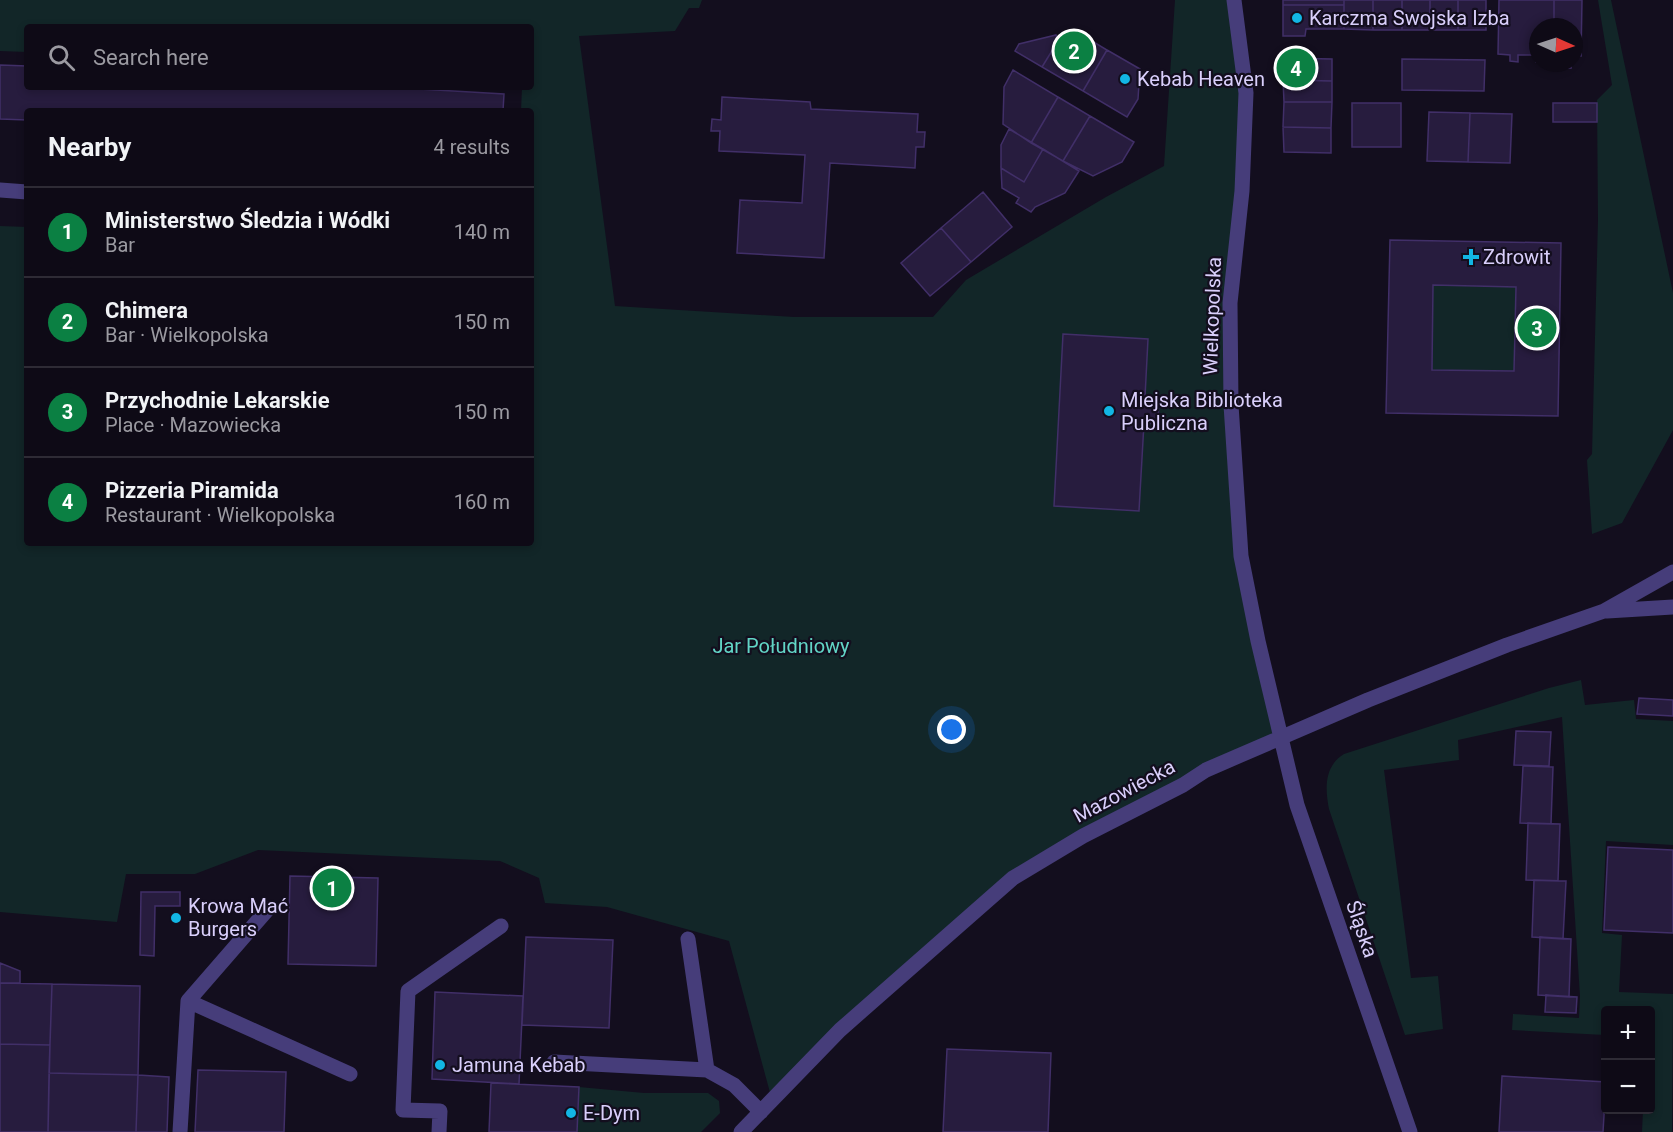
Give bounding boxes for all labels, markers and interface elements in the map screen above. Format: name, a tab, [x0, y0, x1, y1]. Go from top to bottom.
place label: Karczma Swojska Izba	[1309, 6, 1510, 30]
marker: Karczma Swojska Izba	[1290, 11, 1304, 25]
north arrow	[1529, 18, 1583, 72]
search box	[24, 24, 534, 90]
pin: 2	[1054, 28, 1094, 74]
icon: search	[45, 41, 78, 74]
text: Search here	[93, 45, 209, 70]
pin: 4	[1276, 46, 1316, 90]
place label: Kebab Heaven	[1137, 67, 1265, 91]
marker: Kebab Heaven	[1118, 72, 1132, 86]
text: Nearby	[48, 132, 131, 162]
text: 4 results	[434, 135, 510, 159]
text: Ministerstwo Śledzia i Wódki	[105, 208, 390, 233]
text: 1	[62, 220, 73, 244]
text: 140 m	[454, 220, 510, 244]
text: Bar	[105, 233, 135, 257]
place label: Zdrowit	[1483, 245, 1550, 269]
marker: Zdrowit	[1464, 250, 1478, 264]
street label: Wielkopolska	[1198, 256, 1226, 376]
text: Chimera	[105, 298, 188, 323]
pin: 3	[1518, 306, 1556, 350]
text: 2	[62, 310, 73, 334]
text: 150 m	[454, 310, 510, 334]
text: Bar · Wielkopolska	[105, 323, 269, 347]
text: Przychodnie Lekarskie	[105, 388, 330, 413]
place label: Miejska Biblioteka Publiczna	[1121, 388, 1283, 435]
text: 3	[62, 400, 73, 424]
text: 150 m	[454, 400, 510, 424]
marker: Miejska Biblioteka Publiczna	[1102, 404, 1116, 418]
text: Place · Mazowiecka	[105, 413, 281, 437]
text: Pizzeria Piramida	[105, 478, 279, 503]
text: 4	[62, 490, 73, 514]
text: 160 m	[454, 490, 510, 514]
text: Restaurant · Wielkopolska	[105, 503, 335, 527]
park label: Jar Południowy	[712, 634, 850, 658]
your location	[937, 715, 966, 744]
street label: Mazowiecka	[1069, 754, 1179, 828]
pin: 1	[312, 866, 352, 910]
place label: Krowa Mać Burgers	[188, 894, 288, 941]
street label: Śląska	[1341, 897, 1383, 961]
marker: Krowa Mać Burgers	[169, 911, 183, 925]
map controls	[1601, 1006, 1655, 1114]
button: +	[1601, 1006, 1655, 1060]
place label: Jamuna Kebab	[452, 1053, 586, 1077]
marker: Jamuna Kebab	[433, 1058, 447, 1072]
button: −	[1601, 1060, 1655, 1114]
place label: E-Dym	[583, 1101, 640, 1125]
marker: E-Dym	[564, 1106, 578, 1120]

